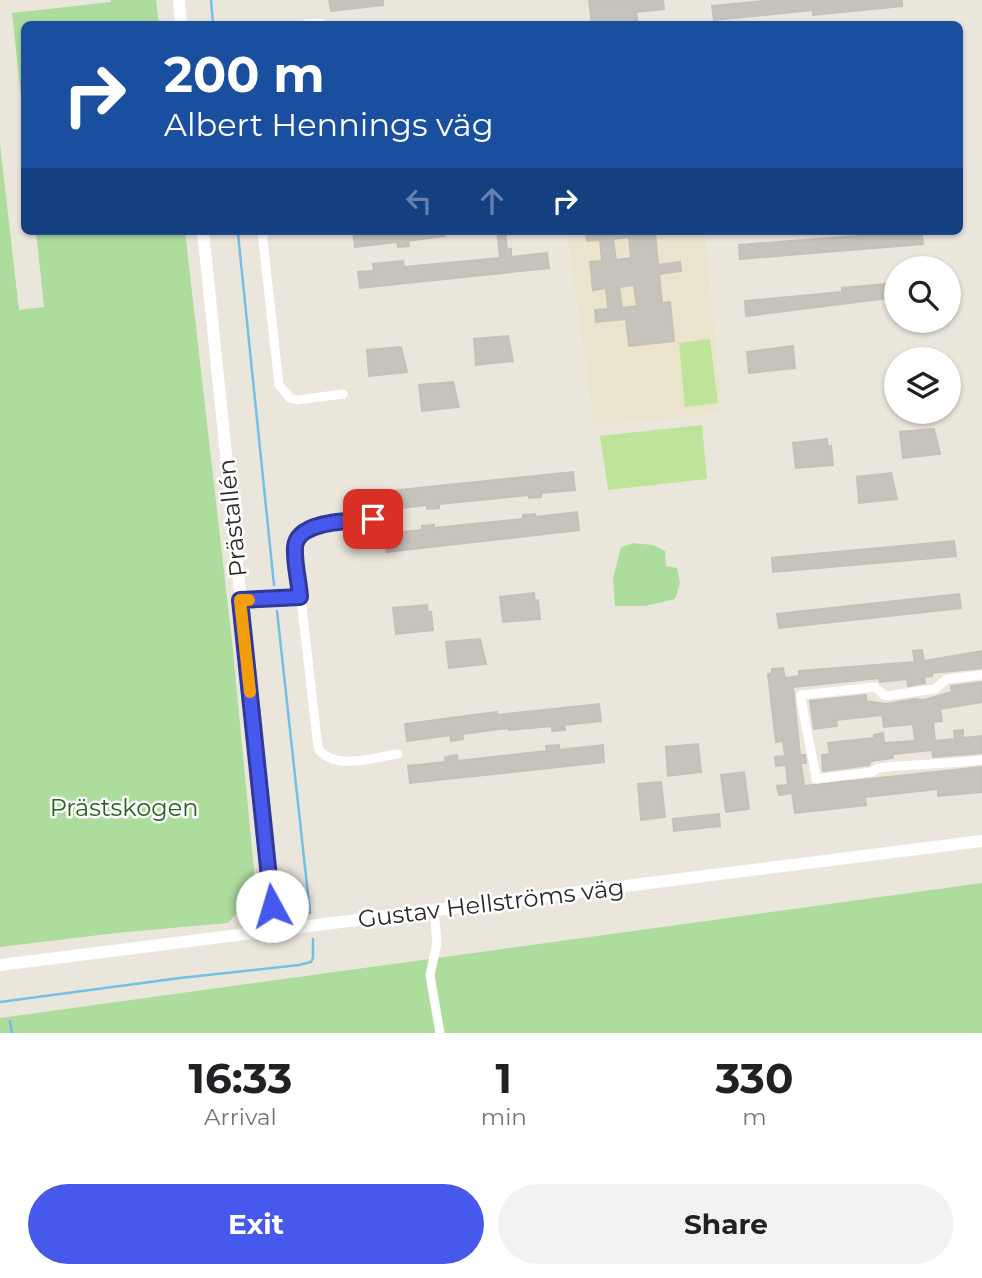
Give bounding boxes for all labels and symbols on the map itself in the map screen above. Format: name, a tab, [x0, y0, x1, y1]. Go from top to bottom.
street label: Prästallén	[211, 458, 253, 578]
pin	[343, 489, 403, 549]
park label: Prästskogen	[50, 793, 198, 822]
position arrow	[235, 869, 309, 943]
street label: Gustav Hellströms väg	[356, 872, 626, 934]

